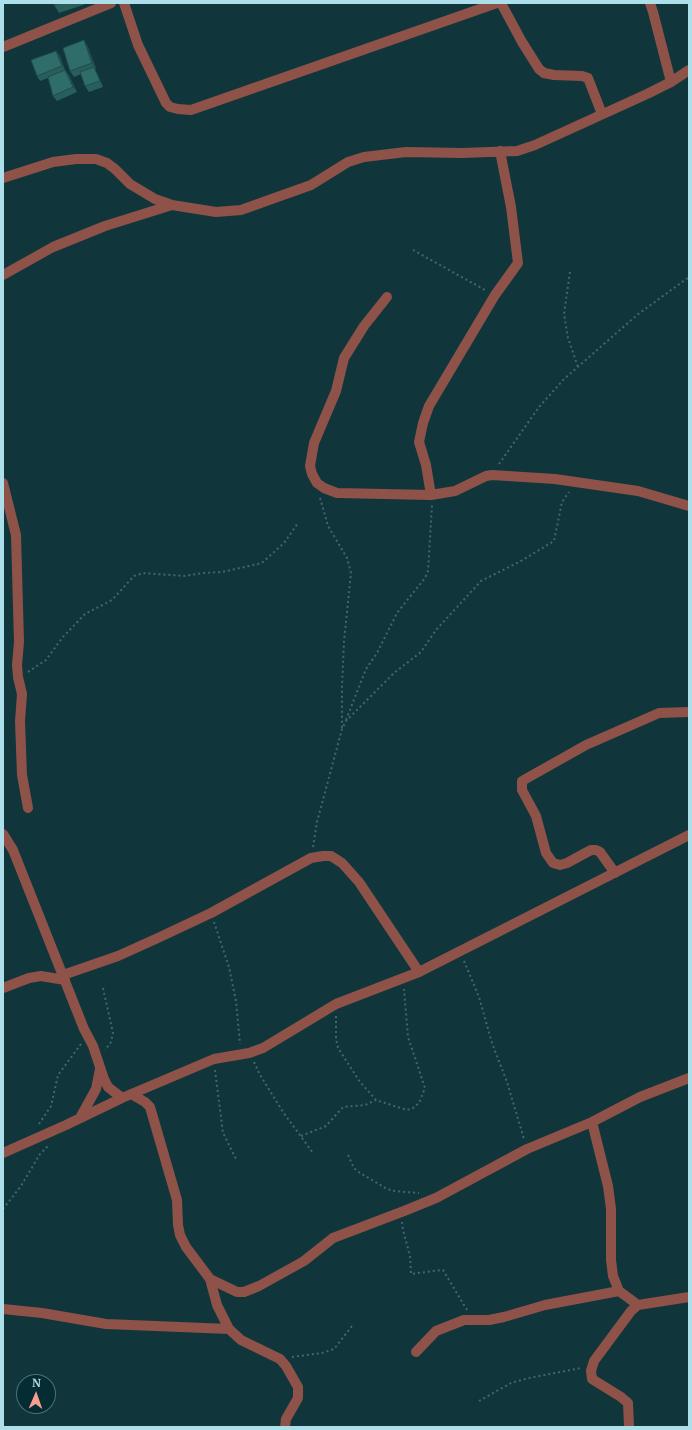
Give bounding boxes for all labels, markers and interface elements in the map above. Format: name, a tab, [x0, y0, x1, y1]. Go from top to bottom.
north arrow	[16, 1374, 56, 1414]
text: N	[32, 1376, 41, 1390]

